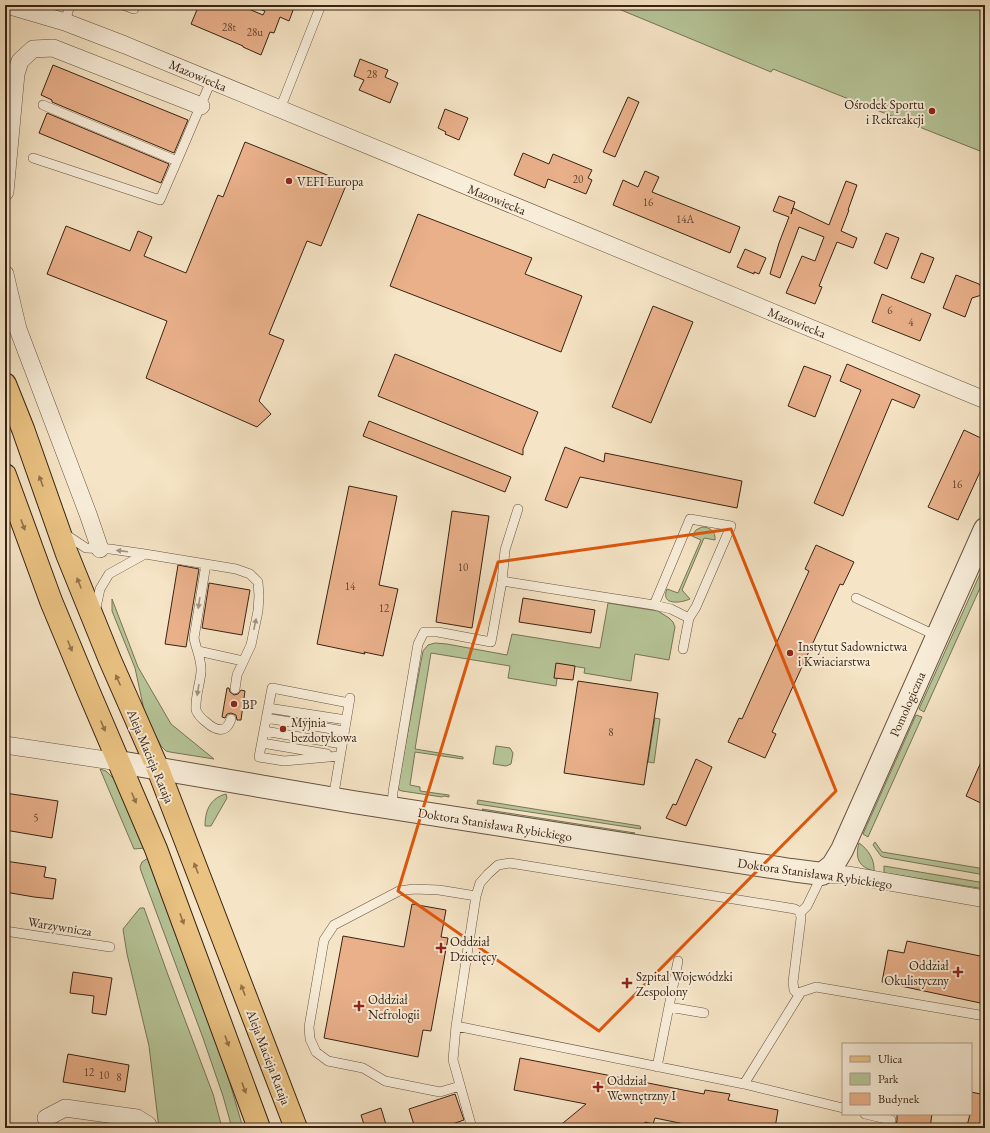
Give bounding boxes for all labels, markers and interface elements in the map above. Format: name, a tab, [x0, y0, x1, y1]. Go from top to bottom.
house number: 28t	[222, 20, 237, 34]
house number: 28u	[247, 25, 263, 39]
street label: Mazowiecka	[166, 56, 230, 96]
house number: 28	[367, 67, 377, 81]
place label: Ośrodek Sportu i Rekreakcji	[844, 96, 924, 128]
marker: Ośrodek Sportu i Rekreakcji	[927, 106, 937, 116]
house number: 20	[573, 172, 583, 186]
place label: VEFI Europa	[297, 173, 364, 190]
marker: VEFI Europa	[284, 176, 294, 186]
street label: Mazowiecka	[465, 180, 529, 219]
house number: 16	[643, 195, 654, 209]
house number: 14A	[676, 212, 694, 226]
street label: Mazowiecka	[765, 303, 829, 342]
house number: 6	[887, 303, 893, 317]
house number: 4	[908, 315, 914, 329]
one-way arrow	[38, 474, 44, 486]
house number: 16	[952, 477, 963, 491]
one-way arrow	[20, 520, 26, 532]
one-way arrow	[116, 548, 128, 554]
house number: 10	[458, 560, 468, 574]
one-way arrow	[76, 576, 82, 588]
house number: 14	[345, 579, 356, 593]
one-way arrow	[196, 596, 202, 609]
house number: 12	[379, 601, 390, 615]
one-way arrow	[253, 618, 259, 630]
place label: Instytut Sadownictwa i Kwiaciarstwa	[798, 638, 908, 670]
one-way arrow	[67, 641, 73, 653]
marker: Instytut Sadownictwa i Kwiaciarstwa	[785, 648, 795, 658]
street label: Pomologiczna	[886, 668, 930, 739]
one-way arrow	[115, 673, 121, 685]
one-way arrow	[195, 684, 201, 696]
place label: BP	[242, 696, 257, 713]
marker: BP	[229, 699, 239, 709]
street label: Aleja Macieja Rataja	[123, 706, 178, 807]
place label: Myjnia bezdotykowa	[291, 714, 358, 746]
one-way arrow	[100, 720, 106, 731]
marker: Myjnia bezdotykowa	[278, 724, 288, 734]
house number: 8	[608, 725, 614, 739]
one-way arrow	[131, 792, 138, 804]
street label: Doktora Stanisława Rybickiego	[417, 804, 573, 845]
house number: 5	[33, 810, 39, 824]
street label: Doktora Stanisława Rybickiego	[737, 854, 893, 893]
one-way arrow	[193, 862, 199, 874]
street label: Warzywnicza	[27, 913, 94, 940]
one-way arrow	[179, 913, 185, 925]
place label: Oddział Dziecięcy	[450, 933, 497, 965]
marker: Oddział Dziecięcy	[435, 942, 447, 954]
place label: Oddział Okulistyczny	[884, 957, 949, 989]
marker: Oddział Okulistyczny	[952, 966, 964, 978]
place label: Szpital Wojewódzki Zespolony	[636, 968, 733, 1000]
marker: Szpital Wojewódzki Zespolony	[621, 977, 633, 989]
one-way arrow	[240, 984, 246, 995]
place label: Oddział Nefrologii	[368, 991, 420, 1023]
marker: Oddział Nefrologii	[353, 1000, 365, 1012]
street label: Aleja Macieja Rataja	[242, 1006, 295, 1108]
one-way arrow	[224, 1035, 230, 1047]
legend	[842, 1043, 972, 1115]
text: Ulica	[878, 1051, 902, 1067]
house number: 12	[84, 1065, 95, 1079]
house number: 10	[99, 1068, 109, 1082]
house number: 8	[116, 1070, 122, 1084]
text: Park	[878, 1071, 899, 1087]
place label: Oddział Wewnętrzny I	[607, 1072, 676, 1104]
marker: Oddział Wewnętrzny I	[592, 1081, 604, 1093]
one-way arrow	[241, 1082, 247, 1094]
text: Budynek	[878, 1091, 920, 1107]

